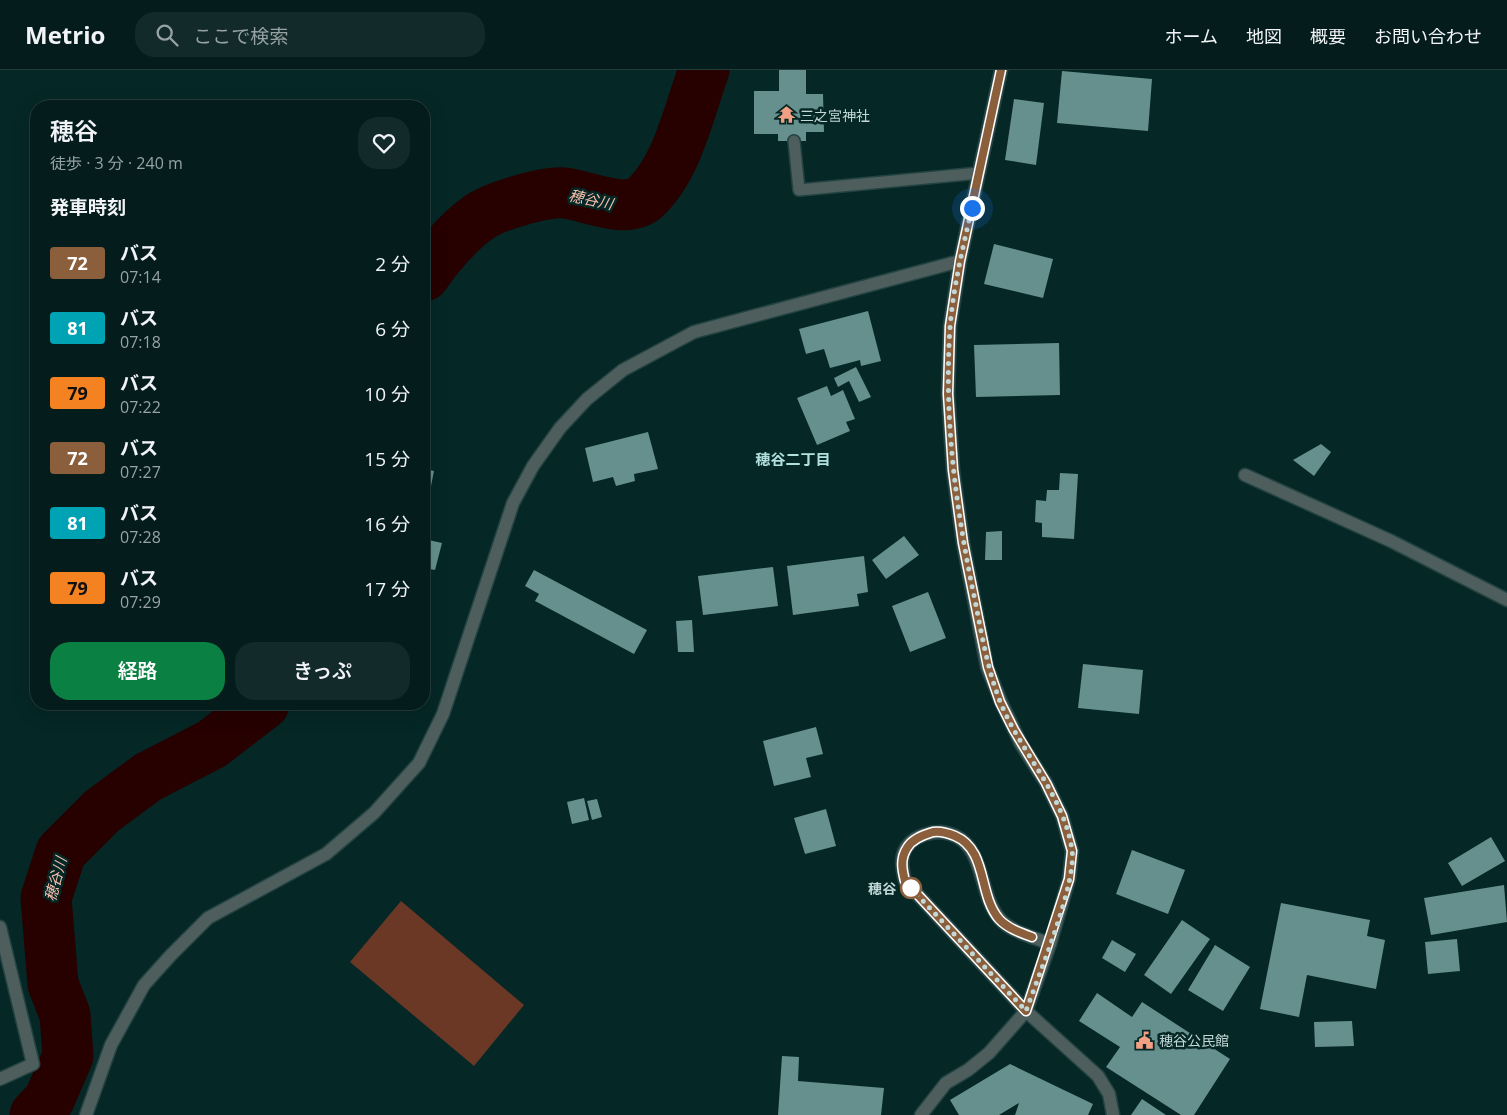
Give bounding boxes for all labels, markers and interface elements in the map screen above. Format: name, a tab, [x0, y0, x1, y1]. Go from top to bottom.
search box	[135, 12, 485, 57]
text: Metrio	[25, 18, 105, 51]
icon: search	[153, 21, 181, 49]
text: ここで検索	[193, 23, 288, 49]
text: ホーム	[1165, 24, 1218, 48]
text: 地図	[1246, 24, 1282, 48]
text: 概要	[1310, 24, 1346, 48]
text: お問い合わせ	[1374, 24, 1482, 48]
temple icon: 三之宮神社	[776, 105, 796, 125]
place label: 三之宮神社	[800, 106, 870, 125]
text: 穂谷	[50, 114, 98, 147]
button: heart	[358, 117, 410, 169]
text: 徒歩 · 3 分 · 240 m	[50, 152, 183, 174]
water label: 穂谷川	[567, 185, 617, 214]
text: 発車時刻	[50, 194, 126, 220]
your location	[960, 196, 985, 221]
text: バス	[120, 240, 158, 266]
text: 72	[67, 251, 88, 275]
text: 2 分	[375, 251, 410, 277]
text: 07:14	[120, 266, 161, 288]
text: バス	[120, 305, 158, 331]
text: 81	[67, 316, 88, 340]
text: 6 分	[375, 316, 410, 342]
text: 07:18	[120, 331, 161, 353]
text: バス	[120, 370, 158, 396]
text: 79	[67, 381, 88, 405]
text: 10 分	[364, 381, 410, 407]
text: 07:22	[120, 396, 161, 418]
text: バス	[120, 435, 158, 461]
text: 72	[67, 446, 88, 470]
text: 15 分	[364, 446, 410, 472]
district label: 穂谷二丁目	[755, 449, 831, 469]
text: 07:27	[120, 461, 161, 483]
text: バス	[120, 500, 158, 526]
text: 81	[67, 511, 88, 535]
text: 16 分	[364, 511, 410, 537]
text: 07:28	[120, 526, 161, 548]
text: バス	[120, 565, 158, 591]
text: 79	[67, 576, 88, 600]
text: 17 分	[364, 576, 410, 602]
text: 07:29	[120, 591, 161, 613]
button: 経路	[50, 642, 225, 700]
button: きっぷ	[235, 642, 410, 700]
water label: 穂谷川	[40, 853, 71, 903]
marker: 穂谷	[900, 877, 922, 899]
place label: 穂谷	[868, 879, 897, 898]
public building icon: 穂谷公民館	[1135, 1030, 1155, 1050]
place label: 穂谷公民館	[1159, 1031, 1229, 1050]

